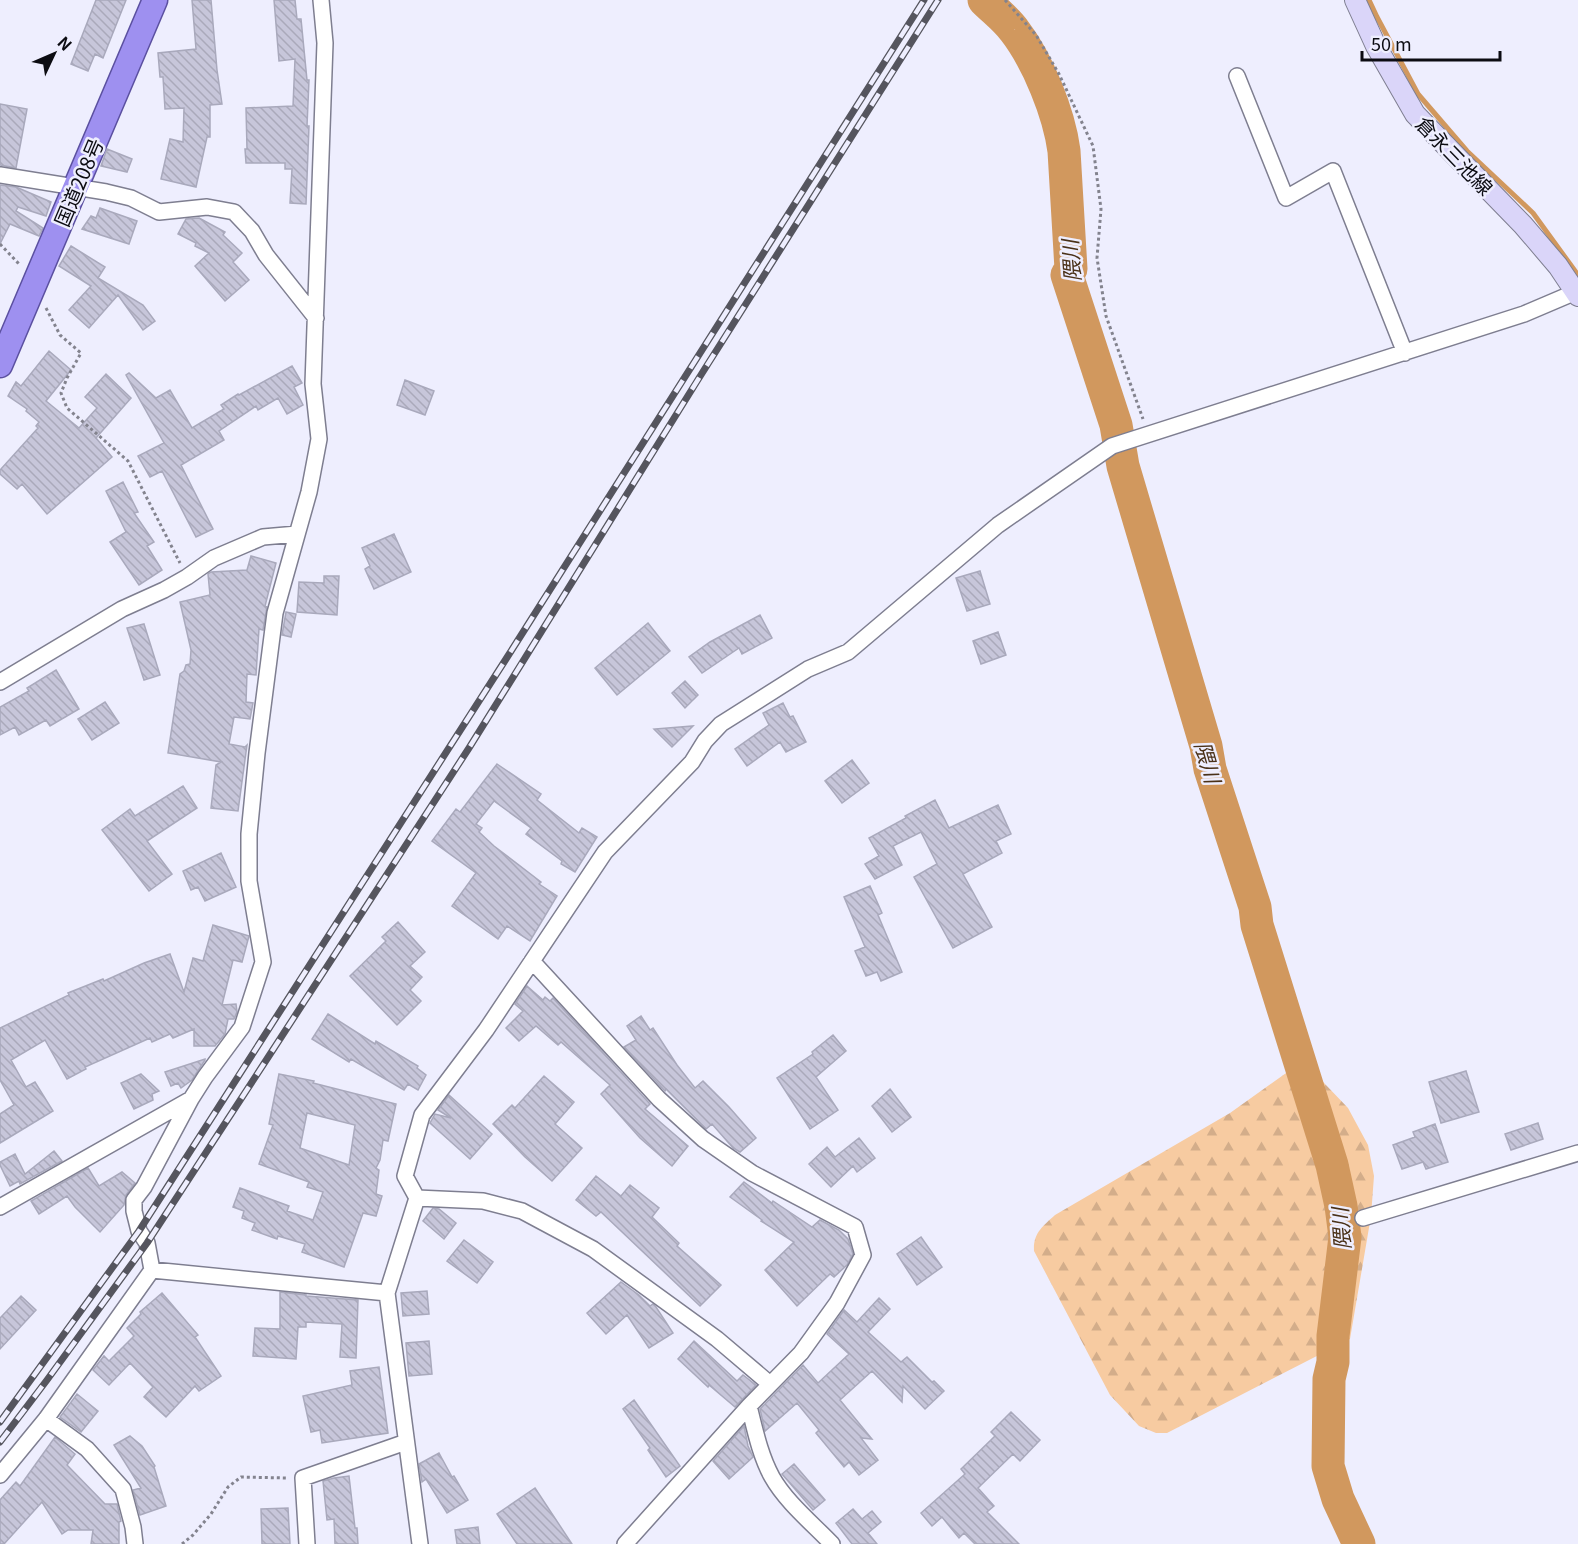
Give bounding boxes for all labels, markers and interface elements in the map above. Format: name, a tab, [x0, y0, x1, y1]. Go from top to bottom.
north arrow	[24, 24, 84, 84]
scale bar	[1362, 24, 1500, 62]
text: N	[53, 30, 78, 56]
text: 50 m	[1371, 30, 1412, 56]
street label: 倉永三池線	[1410, 109, 1500, 201]
street label: 国道208号	[46, 133, 110, 231]
water label: 隈川	[1053, 237, 1086, 283]
water label: 隈川	[1189, 738, 1230, 788]
water label: 隈川	[1323, 1205, 1356, 1251]

